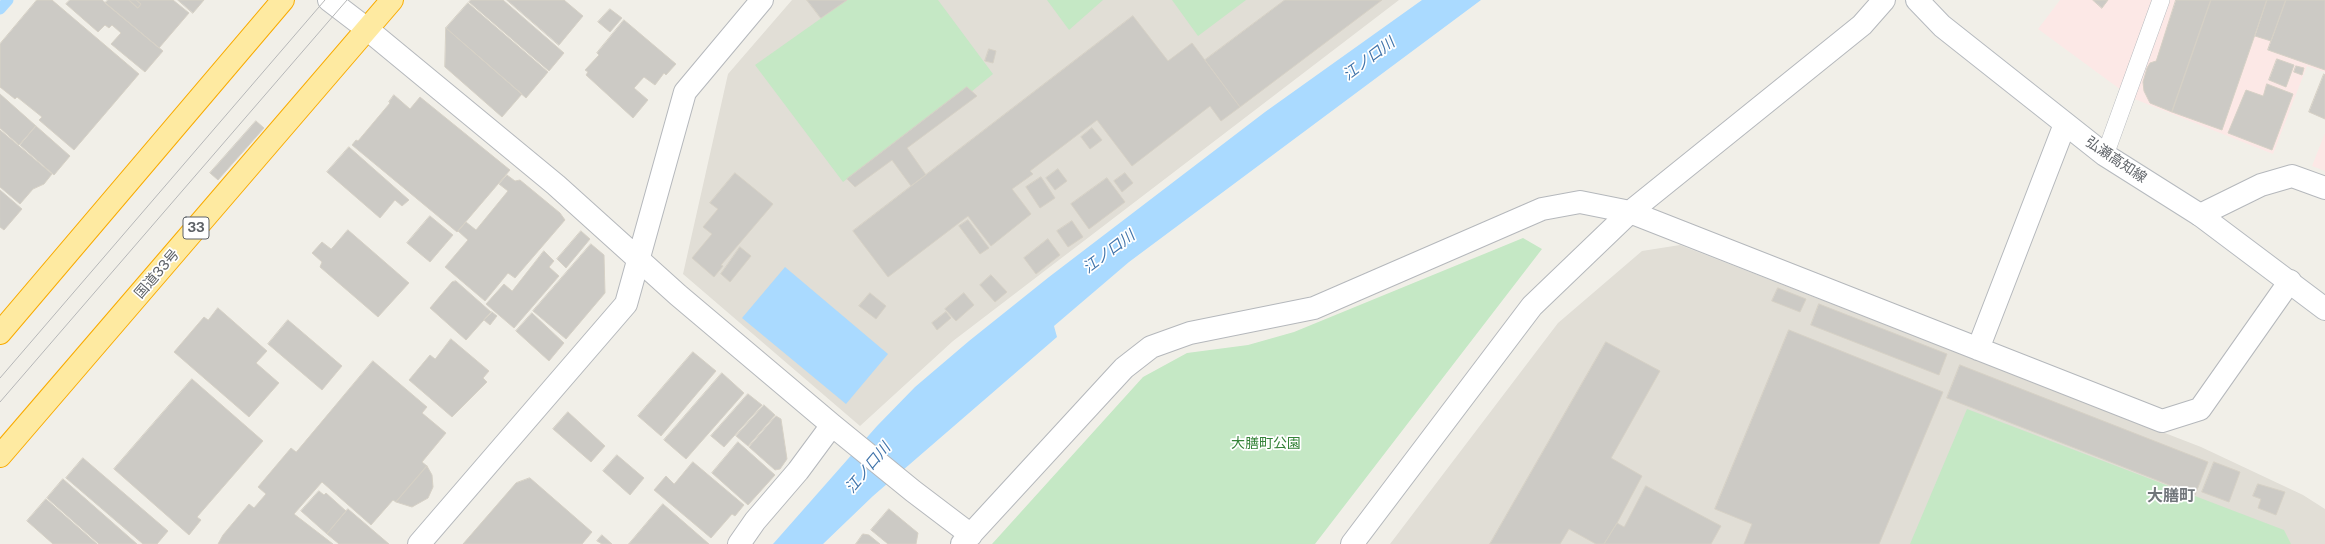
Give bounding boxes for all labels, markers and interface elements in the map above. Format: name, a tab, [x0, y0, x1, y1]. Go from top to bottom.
water label: 江ノ口川	[1340, 34, 1398, 84]
street label: 弘瀬高知線	[2082, 133, 2150, 187]
road number: 33	[183, 217, 209, 239]
water label: 江ノ口川	[1080, 227, 1138, 277]
street label: 国道33号	[131, 246, 183, 302]
park label: 大膳町公園	[1231, 436, 1301, 452]
water label: 江ノ口川	[842, 439, 894, 497]
district label: 大膳町	[2147, 486, 2195, 506]

